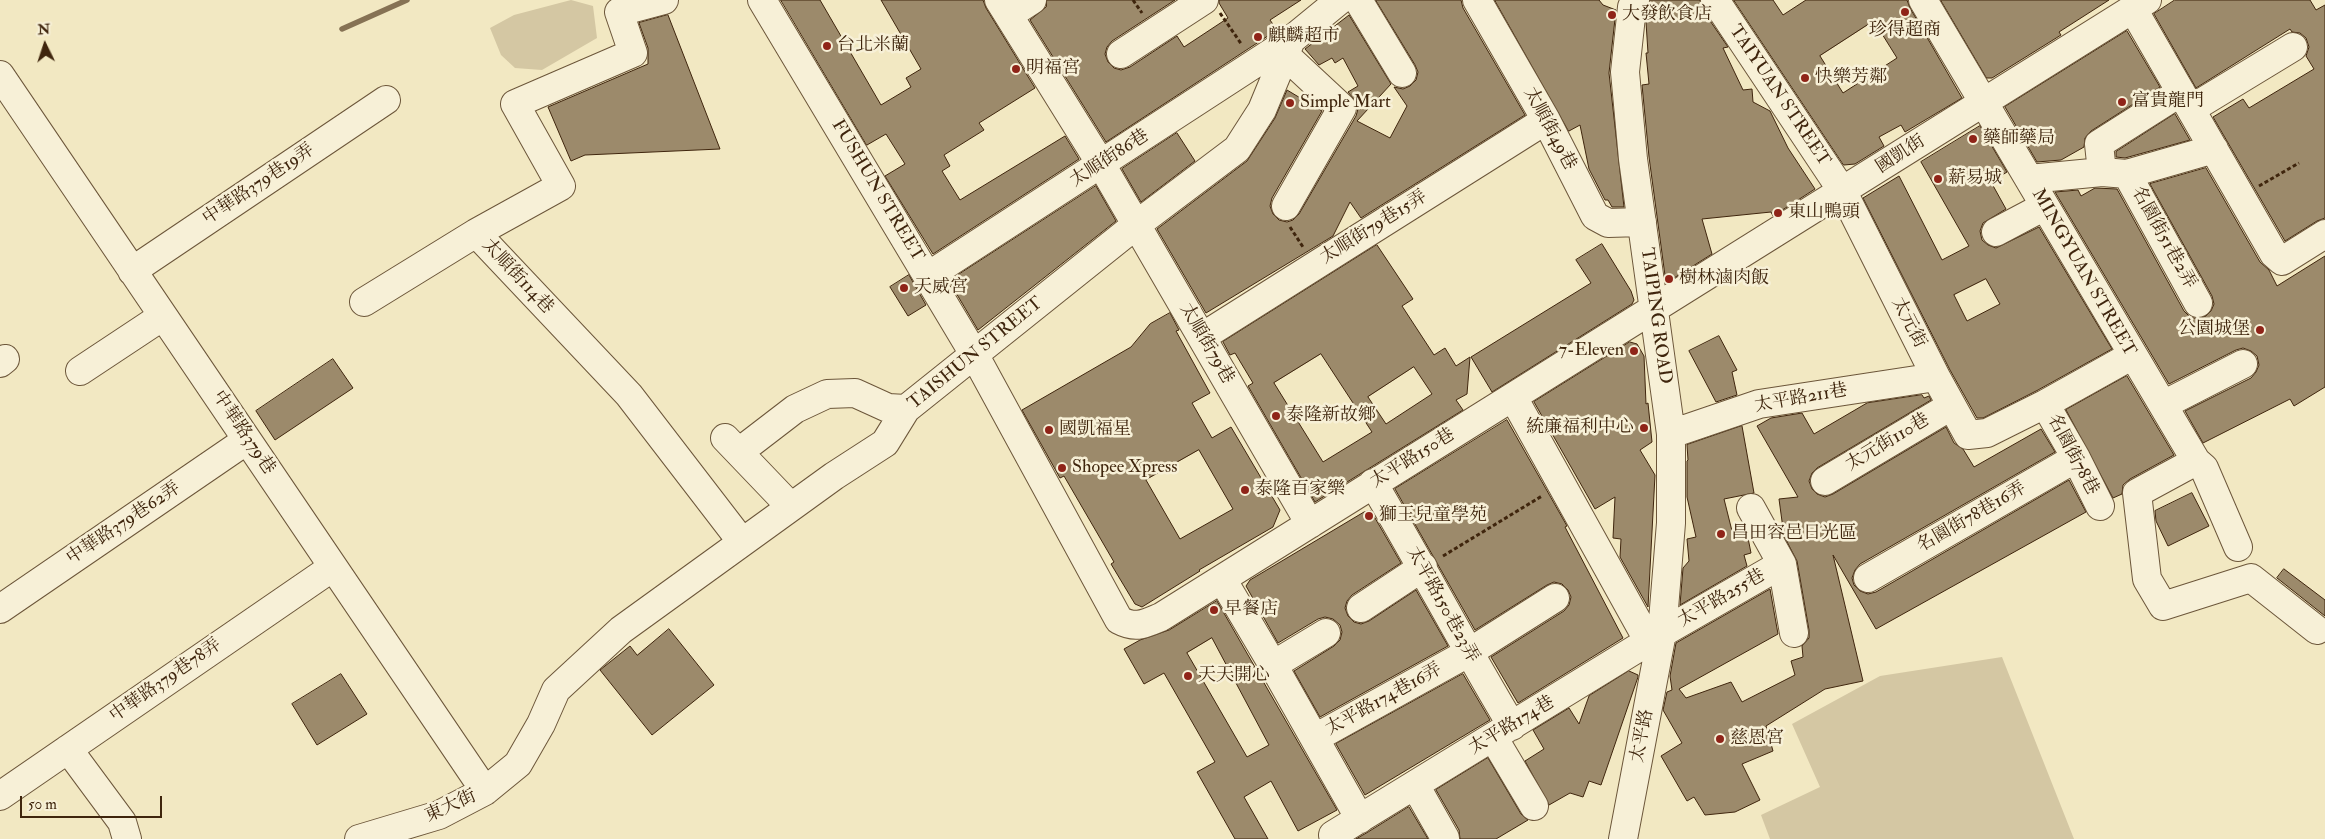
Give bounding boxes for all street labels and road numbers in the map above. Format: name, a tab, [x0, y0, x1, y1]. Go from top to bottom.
street label: TAIYUAN STREET	[1724, 21, 1834, 171]
street label: 太順街49巷	[1518, 84, 1580, 174]
street label: FUSHUN STREET	[826, 116, 928, 266]
street label: 太順街86巷	[1067, 126, 1153, 192]
street label: 國凱街	[1872, 131, 1930, 179]
street label: 中華路379巷19弄	[199, 140, 319, 230]
street label: 名園街51巷2弄	[2126, 183, 2200, 293]
street label: MINGYUAN STREET	[2026, 185, 2140, 361]
street label: 太順街79巷15弄	[1317, 187, 1431, 269]
street label: 太順街114巷	[477, 235, 557, 319]
street label: TAIPING ROAD	[1635, 247, 1675, 385]
street label: TAISHUN STREET	[904, 293, 1048, 415]
street label: 太元街	[1886, 294, 1930, 352]
street label: 太順街79巷	[1174, 300, 1238, 388]
street label: 太平路211巷	[1753, 380, 1849, 418]
street label: 中華路379巷	[207, 387, 279, 479]
street label: 太元街110巷	[1842, 410, 1934, 476]
street label: 名園街78巷	[2042, 411, 2102, 499]
street label: 太平路150巷	[1367, 425, 1459, 493]
street label: 中華路379巷62弄	[63, 478, 185, 570]
street label: 名園街78巷16弄	[1914, 478, 2030, 558]
street label: 太平路150巷23弄	[1401, 543, 1483, 667]
street label: 太平路255巷	[1675, 565, 1769, 633]
street label: 中華路379巷78弄	[106, 635, 226, 727]
street label: 太平路174巷16弄	[1322, 659, 1446, 741]
street label: 太平路174巷	[1465, 692, 1559, 760]
street label: 太平路	[1627, 707, 1659, 765]
street label: 東大街	[422, 786, 480, 828]

